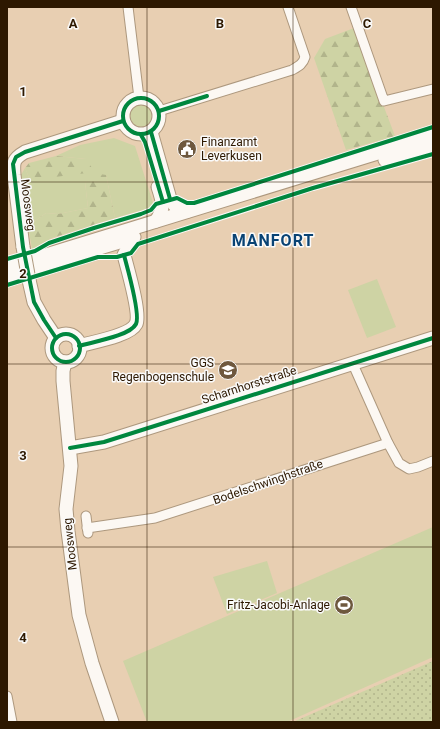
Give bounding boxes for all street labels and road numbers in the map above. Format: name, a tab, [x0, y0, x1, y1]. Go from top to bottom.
street label: Moosweg	[18, 178, 38, 232]
street label: Scharnhorststraße	[200, 363, 298, 407]
street label: Bodelschwinghstraße	[211, 457, 325, 507]
street label: Moosweg	[60, 517, 80, 571]

